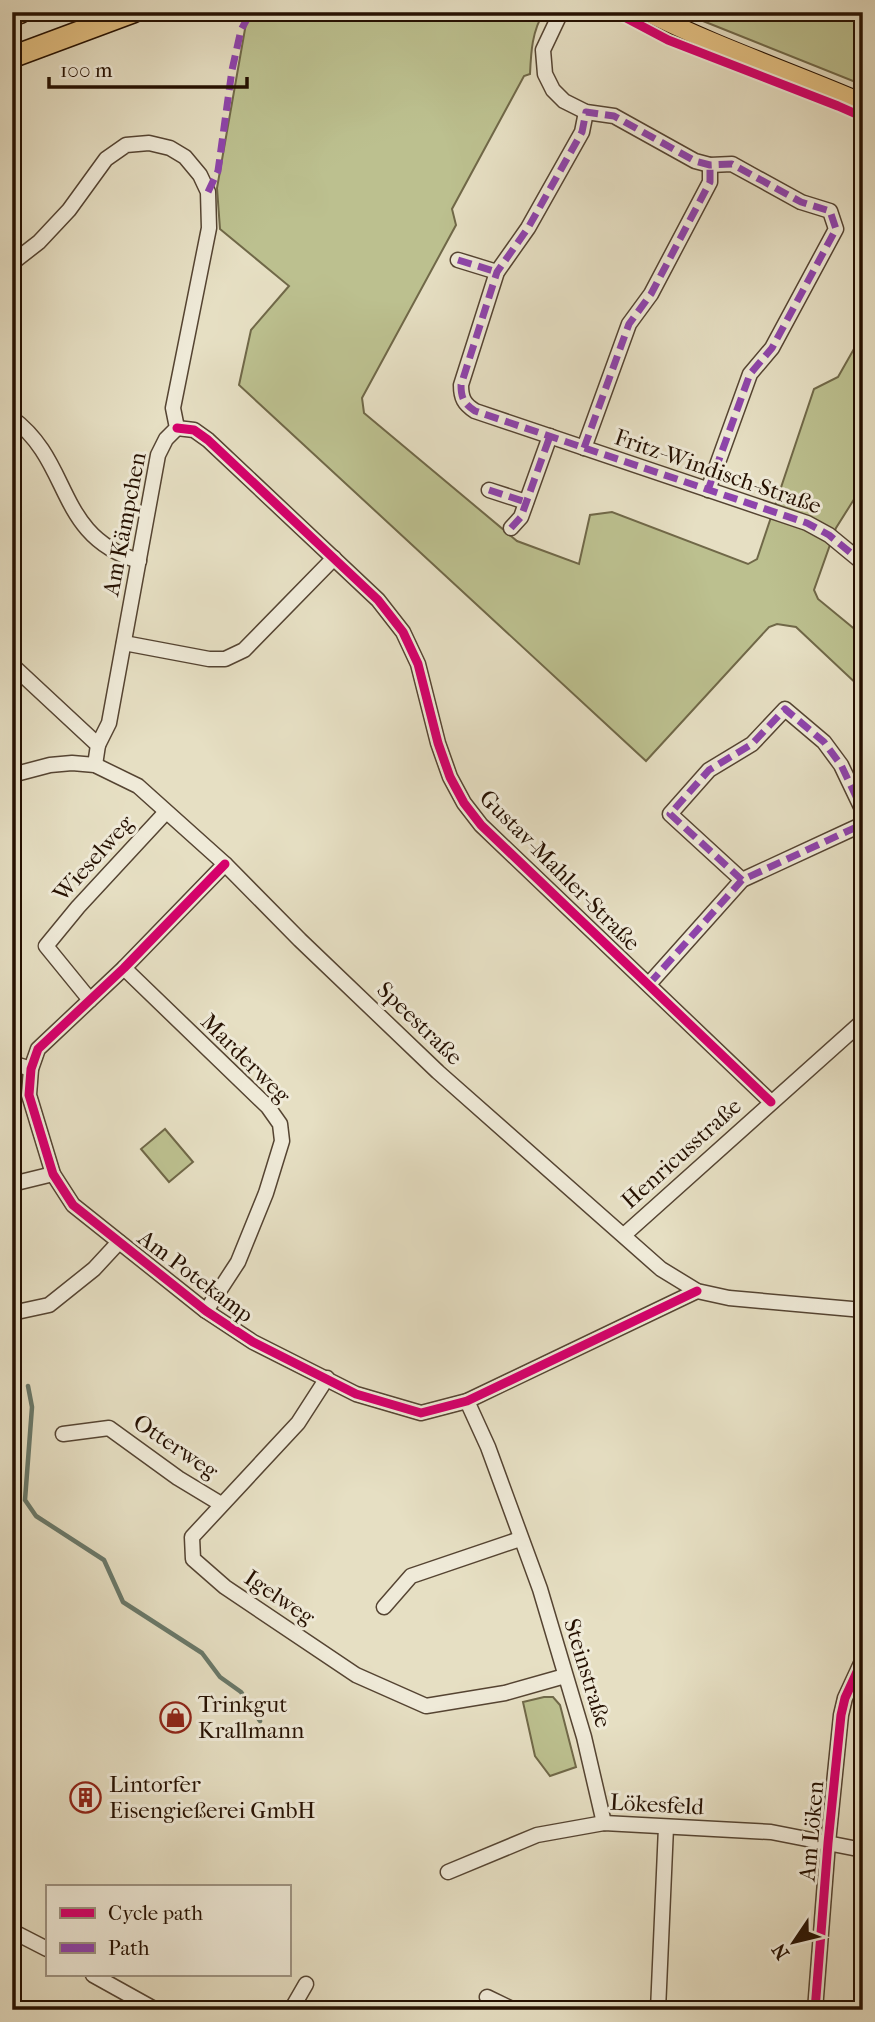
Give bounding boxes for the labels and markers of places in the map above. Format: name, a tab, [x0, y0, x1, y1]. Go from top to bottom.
place label: Trinkgut Krallmann	[198, 1691, 305, 1744]
shop icon: Trinkgut Krallmann	[158, 1700, 192, 1734]
place label: Lintorfer Eisengießerei GmbH	[109, 1771, 315, 1824]
building icon: Lintorfer Eisengießerei GmbH	[69, 1780, 103, 1814]

